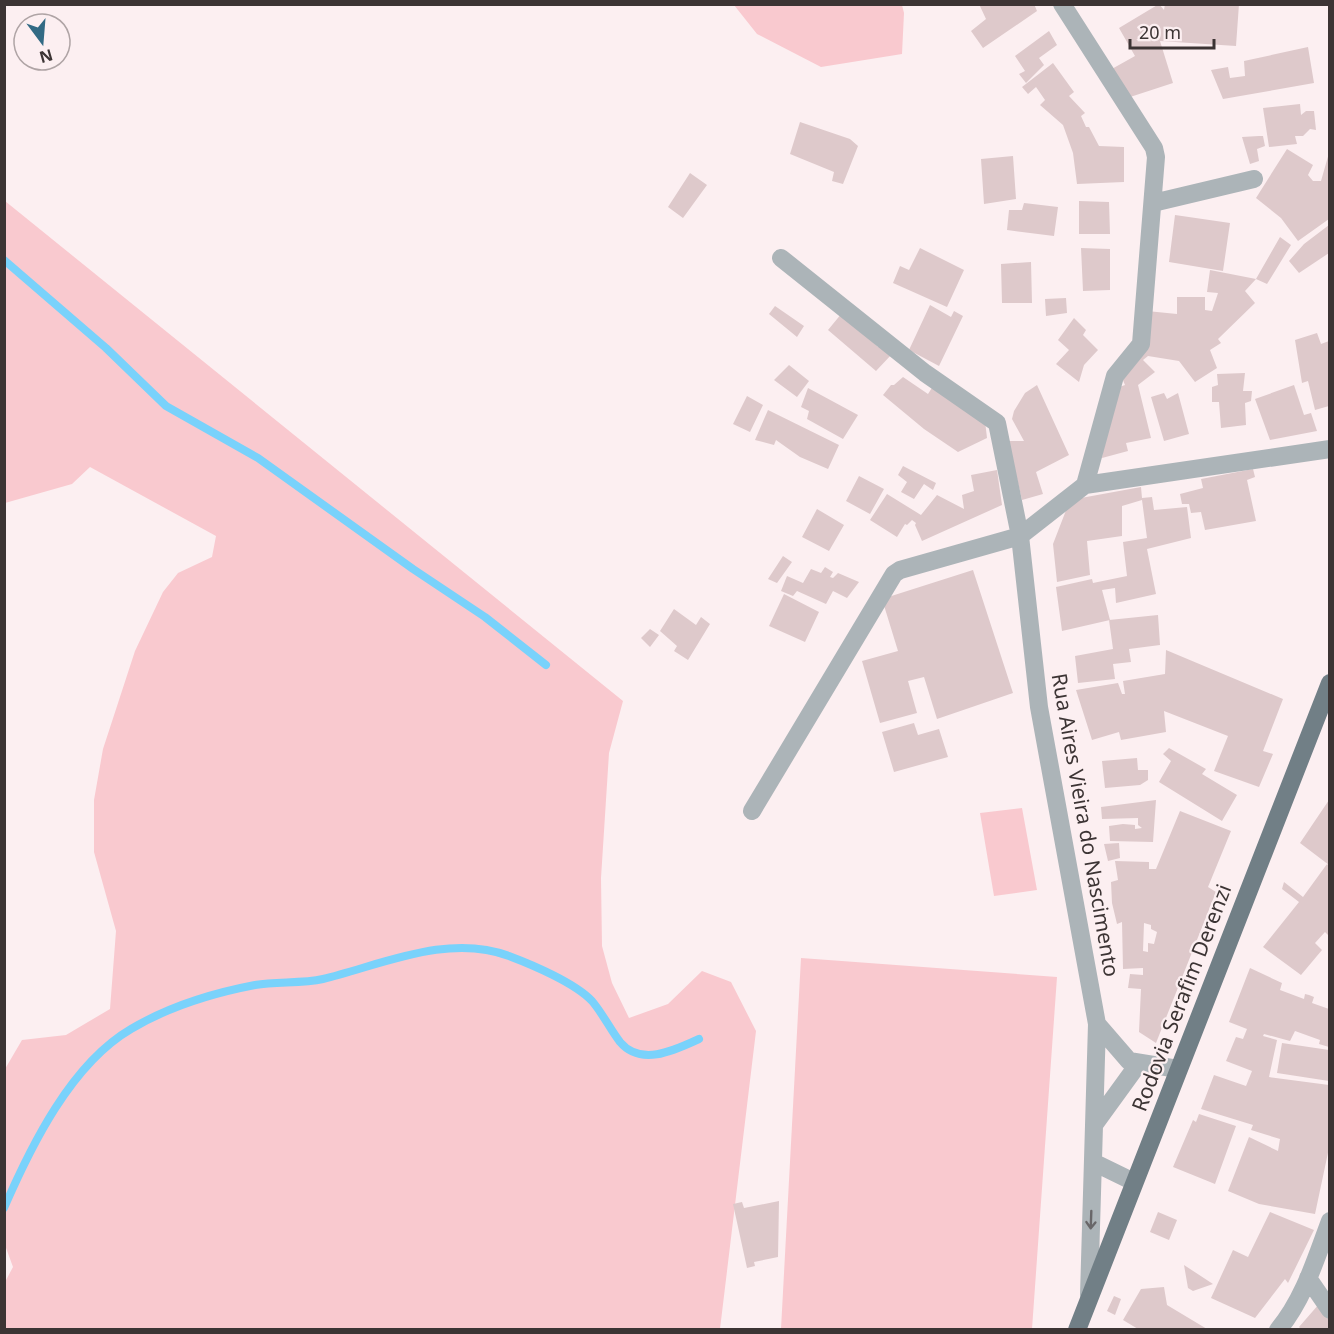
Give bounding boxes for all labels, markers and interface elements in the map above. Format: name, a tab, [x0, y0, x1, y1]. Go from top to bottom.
north arrow	[12, 12, 72, 72]
scale bar	[1130, 12, 1214, 50]
text: 20 m	[1139, 20, 1181, 44]
text: N	[37, 44, 55, 69]
street label: Rua Aires Vieira do Nascimento	[1045, 671, 1126, 979]
street label: Rodovia Serafim Derenzi	[1125, 880, 1237, 1115]
one-way arrow	[1086, 1210, 1097, 1230]

